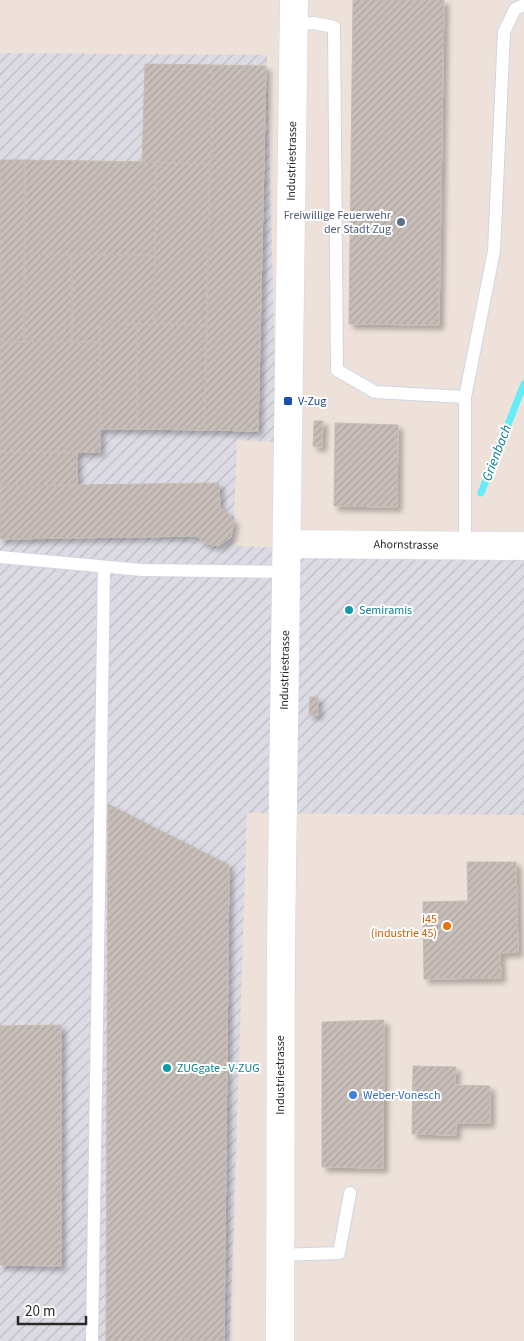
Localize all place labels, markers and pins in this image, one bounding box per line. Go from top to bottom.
place label: Freiwillige Feuerwehr der Stadt Zug [284,207,392,238]
marker: Freiwillige Feuerwehr der Stadt Zug [395,216,407,228]
place label: V-Zug [298,393,326,410]
marker: V-Zug [282,395,294,407]
place label: Semiramis [359,602,412,619]
marker: Semiramis [343,604,355,616]
place label: i45 (industrie 45) [371,911,437,942]
marker: i45 (industrie 45) [441,920,453,932]
place label: ZUGgate - V-ZUG [177,1060,260,1077]
marker: ZUGgate - V-ZUG [161,1062,173,1074]
place label: Weber-Vonesch [363,1087,440,1104]
marker: Weber-Vonesch [347,1089,359,1101]

